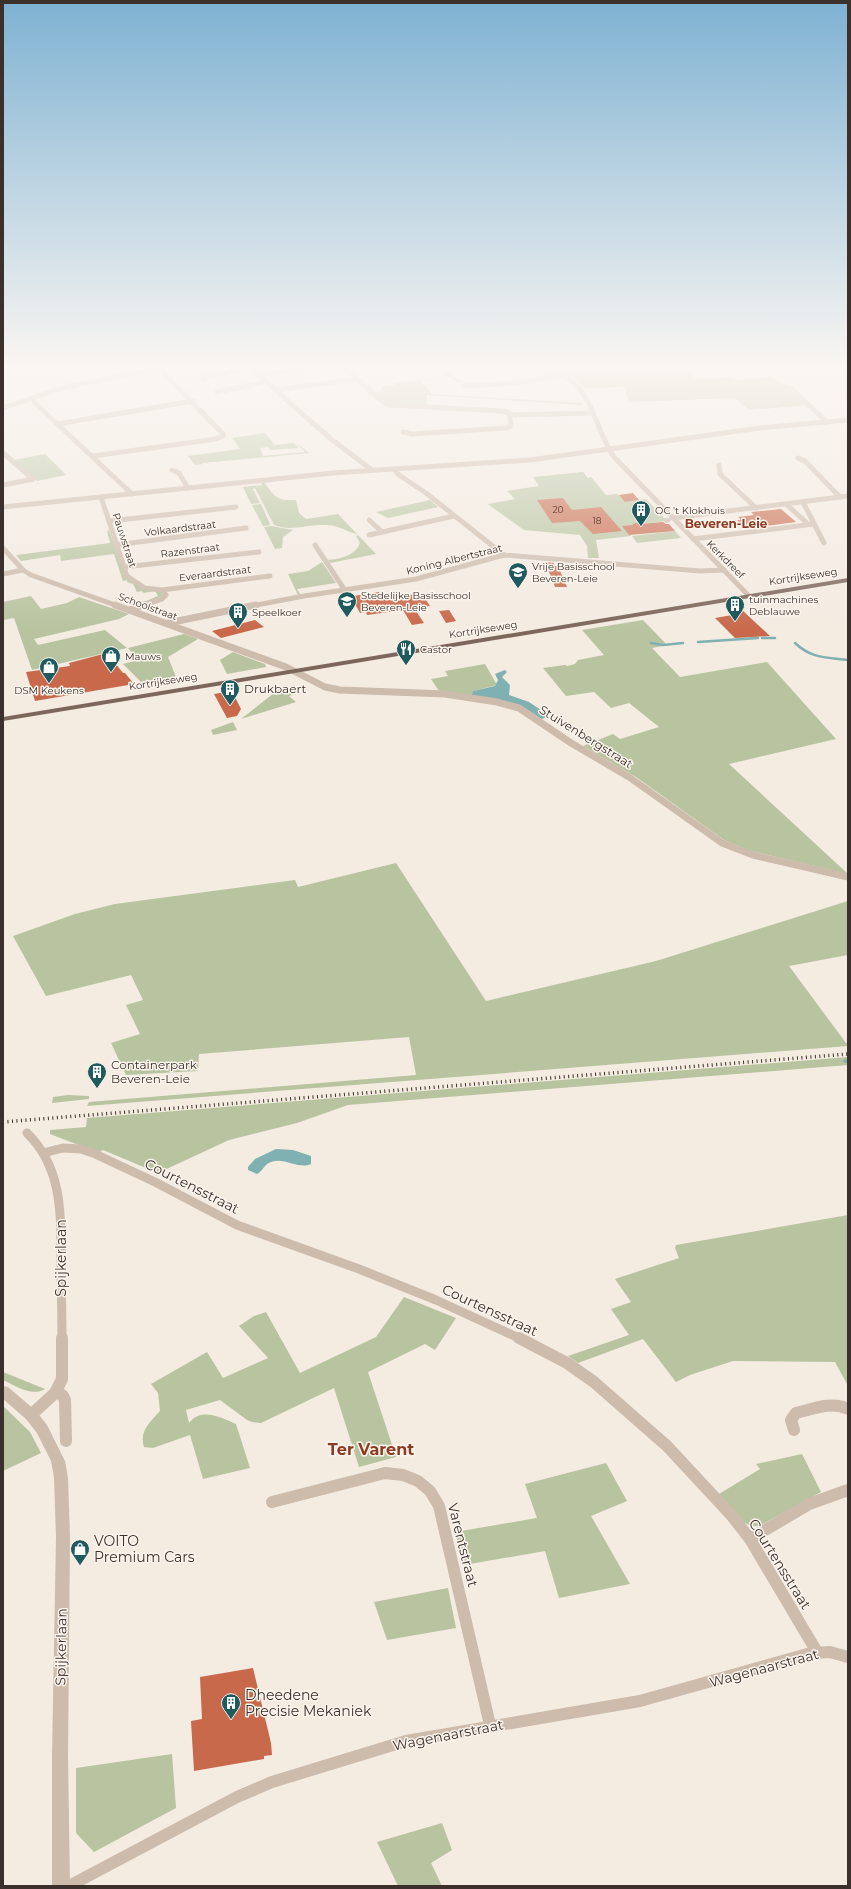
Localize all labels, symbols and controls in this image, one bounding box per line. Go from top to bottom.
building icon: OC 't Klokhuis [630,499,652,527]
house number: 20 [552,504,564,515]
place label: OC 't Klokhuis [655,504,725,517]
street label: Pauwstraat [110,511,139,569]
house number: 18 [593,515,602,526]
district label: Beveren-Leie [685,516,768,531]
street label: Volkaardstraat [143,518,217,539]
street label: Kerkdreef [704,538,748,582]
street label: Razenstraat [160,540,220,561]
street label: Koning Albertstraat [405,541,503,578]
place label: Vrije Basisschool Beveren-Leie [532,560,615,585]
school or university icon: Vrije Basisschool Beveren-Leie [507,561,529,589]
street label: Everaardstraat [178,563,252,584]
street label: Kortrijkseweg [768,565,838,588]
place label: Stedelijke Basisschool Beveren-Leie [361,589,471,614]
street label: Schoolstraat [116,590,179,623]
school or university icon: Stedelijke Basisschool Beveren-Leie [336,590,358,618]
place label: tuinmachines Deblauwe [749,593,819,618]
building icon: tuinmachines Deblauwe [724,594,746,622]
building icon: Speelkoer [227,601,249,629]
place label: Speelkoer [252,606,302,619]
street label: Kortrijkseweg [448,618,518,641]
restaurant icon: Castor [395,638,417,666]
place label: Castor [420,643,452,656]
shop icon: Mauws [100,645,122,673]
place label: Mauws [125,650,161,663]
shop icon: DSM Keukens [38,656,60,684]
street label: Kortrijkseweg [128,670,198,693]
building icon: Drukbaert [219,678,241,706]
place label: Drukbaert [244,681,306,696]
place label: DSM Keukens [14,684,84,697]
street label: Stuivenbergstraat [537,702,636,772]
place label: Containerpark Beveren-Leie [111,1057,198,1086]
building icon: Containerpark Beveren-Leie [86,1061,108,1089]
street label: Courtensstraat [142,1154,242,1218]
street label: Spijkerlaan [52,1219,70,1297]
street label: Courtensstraat [439,1280,541,1340]
district label: Ter Varent [328,1440,414,1459]
street label: Varentstraat [444,1501,482,1589]
street label: Courtensstraat [745,1515,815,1613]
place label: VOITO Premium Cars [94,1532,195,1566]
shop icon: VOITO Premium Cars [69,1538,91,1566]
street label: Spijkerlaan [51,1608,71,1686]
street label: Wagenaarstraat [707,1645,821,1691]
place label: Dheedene Precisie Mekaniek [245,1686,372,1720]
building icon: Dheedene Precisie Mekaniek [220,1692,242,1720]
street label: Wagenaarstraat [391,1715,505,1755]

